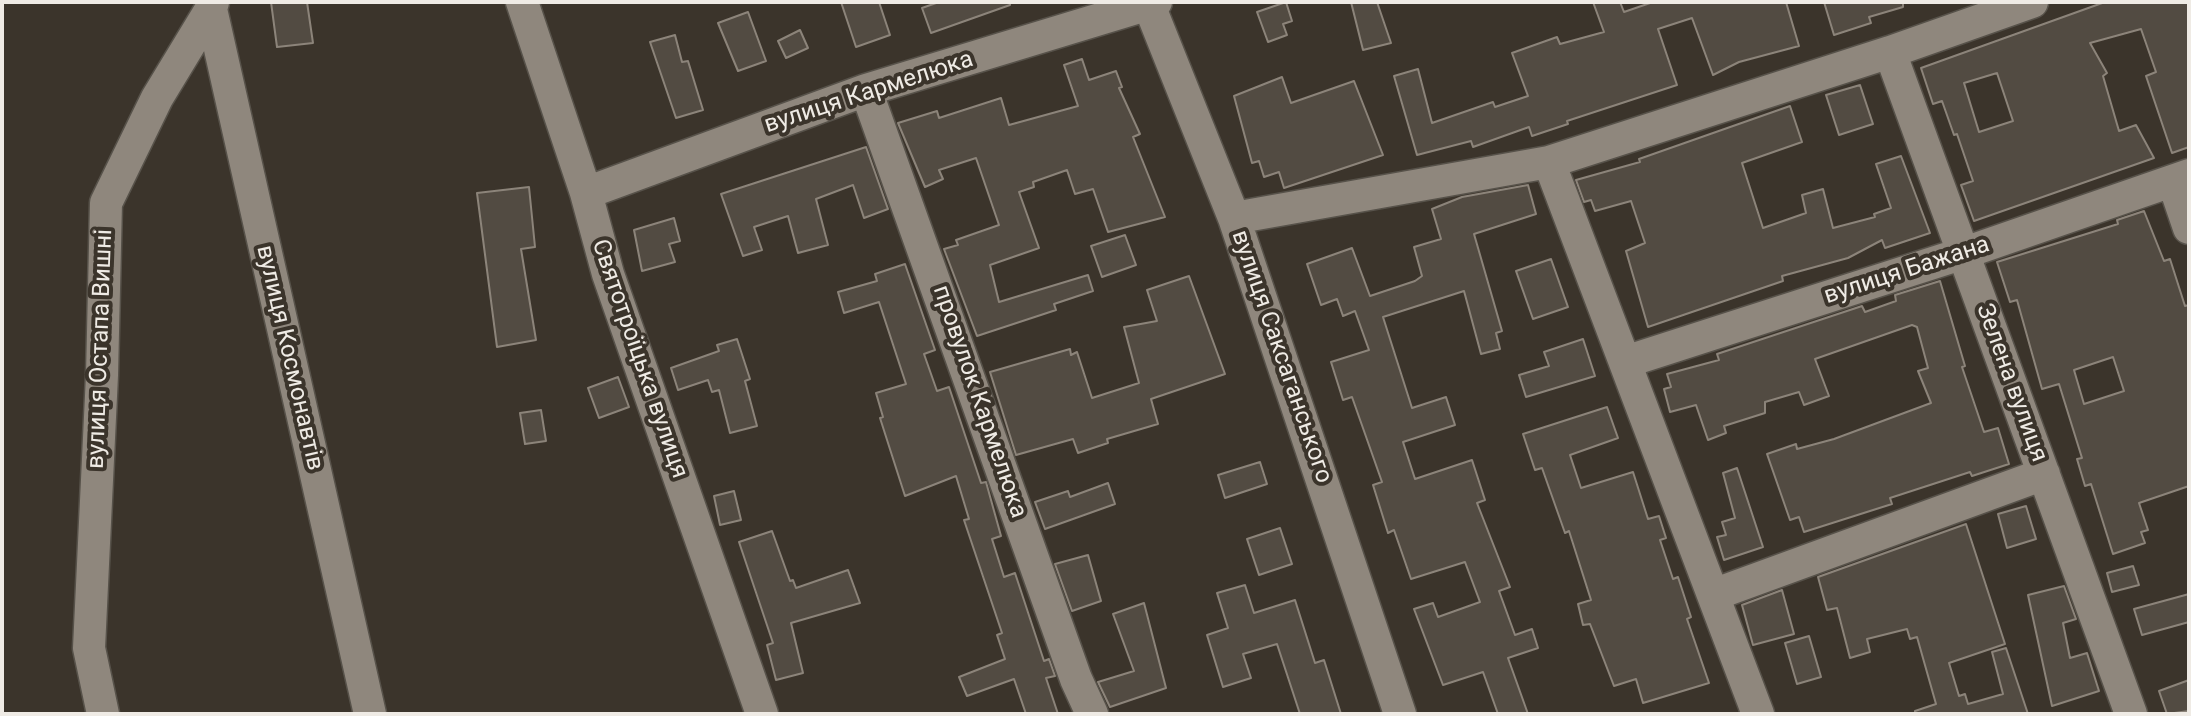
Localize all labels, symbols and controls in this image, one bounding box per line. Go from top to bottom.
street label: вулиця Кармелюка [761,46,977,140]
street label: вулиця Саксаганського [1224,227,1338,487]
street label: вулиця Остапа Вишні [82,229,120,469]
street label: вулиця Бажана [1821,231,1993,311]
street label: Святотроїцька вулиця [585,236,693,482]
street label: вулиця Космонавтів [249,243,329,473]
street label: провулок Кармелюка [926,282,1032,522]
street label: Зелена вулиця [1969,300,2053,466]

